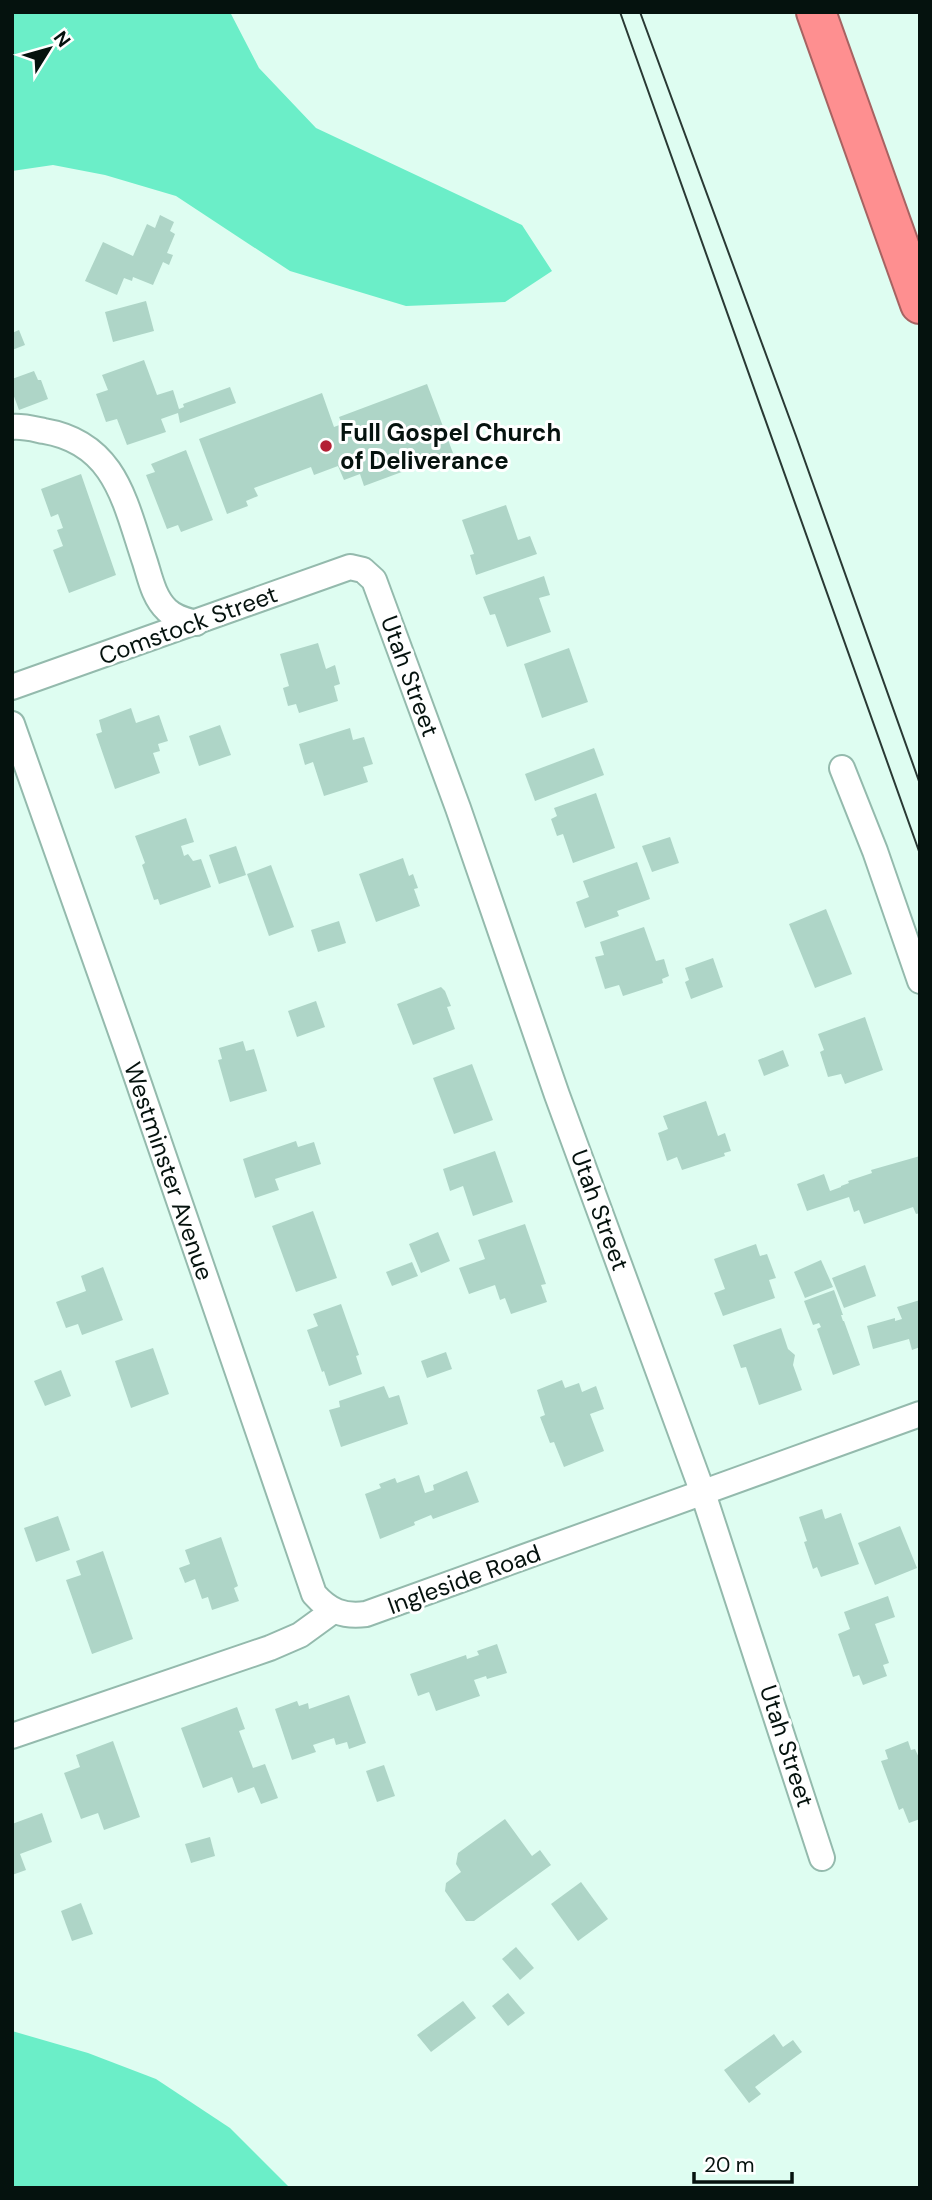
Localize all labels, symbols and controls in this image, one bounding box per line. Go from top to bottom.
north arrow [14,14,84,84]
text: N [48,26,76,52]
place label: Full Gospel Church of Deliverance [340,417,561,476]
marker: Full Gospel Church of Deliverance [318,438,334,454]
street label: Comstock Street [94,578,282,672]
street label: Utah Street [374,611,446,741]
street label: Westminster Avenue [117,1058,221,1284]
street label: Utah Street [564,1145,636,1275]
street label: Ingleside Road [383,1537,545,1621]
street label: Utah Street [753,1681,821,1811]
scale bar [694,2140,792,2184]
text: 20 m [704,2151,755,2179]

